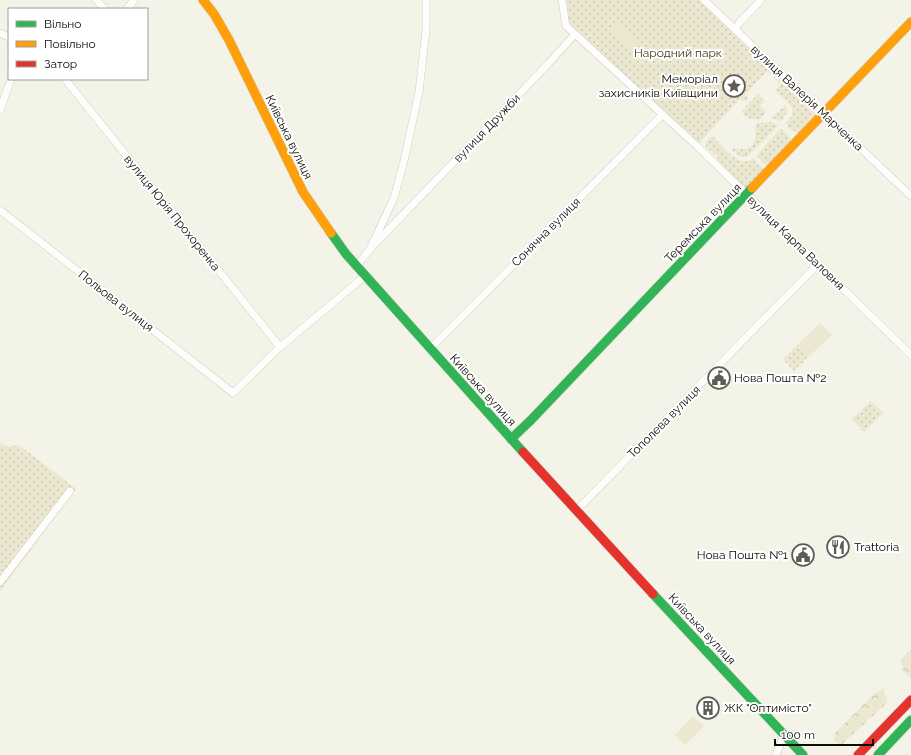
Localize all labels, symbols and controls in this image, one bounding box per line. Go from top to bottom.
legend [8,8,148,80]
text: Вільно [44,17,81,31]
text: Повільно [44,37,96,51]
street label: вулиця Валерія Марченка [748,42,866,154]
park label: Народний парк [634,46,722,60]
text: Затор [44,57,77,71]
place label: Меморіал захисників Київщини [599,72,718,100]
place icon: Меморіал захисників Київщини [721,73,747,99]
street label: вулиця Дружби [451,91,523,165]
street label: Київська вулиця [263,93,315,181]
street label: вулиця Юрія Прохоренка [121,152,223,274]
street label: Теремська вулиця [662,181,744,265]
street label: вулиця Карпа Валовня [745,193,847,293]
street label: Сонячна вулиця [509,195,583,269]
street label: Польова вулиця [76,267,156,335]
street label: Київська вулиця [447,351,519,429]
public building icon: Нова Пошта №2 [706,365,732,391]
place label: Нова Пошта №2 [734,371,826,385]
street label: Тополева вулиця [625,383,703,461]
restaurant icon: Trattoria [825,534,851,560]
place label: Trattoria [854,540,899,554]
public building icon: Нова Пошта №1 [790,542,816,568]
place label: Нова Пошта №1 [697,548,788,562]
street label: Київська вулиця [665,591,739,667]
building icon: ЖК "Оптимісто" [695,695,721,721]
place label: ЖК "Оптимісто" [724,701,812,715]
scale bar [775,721,873,747]
text: 100 m [781,728,815,742]

